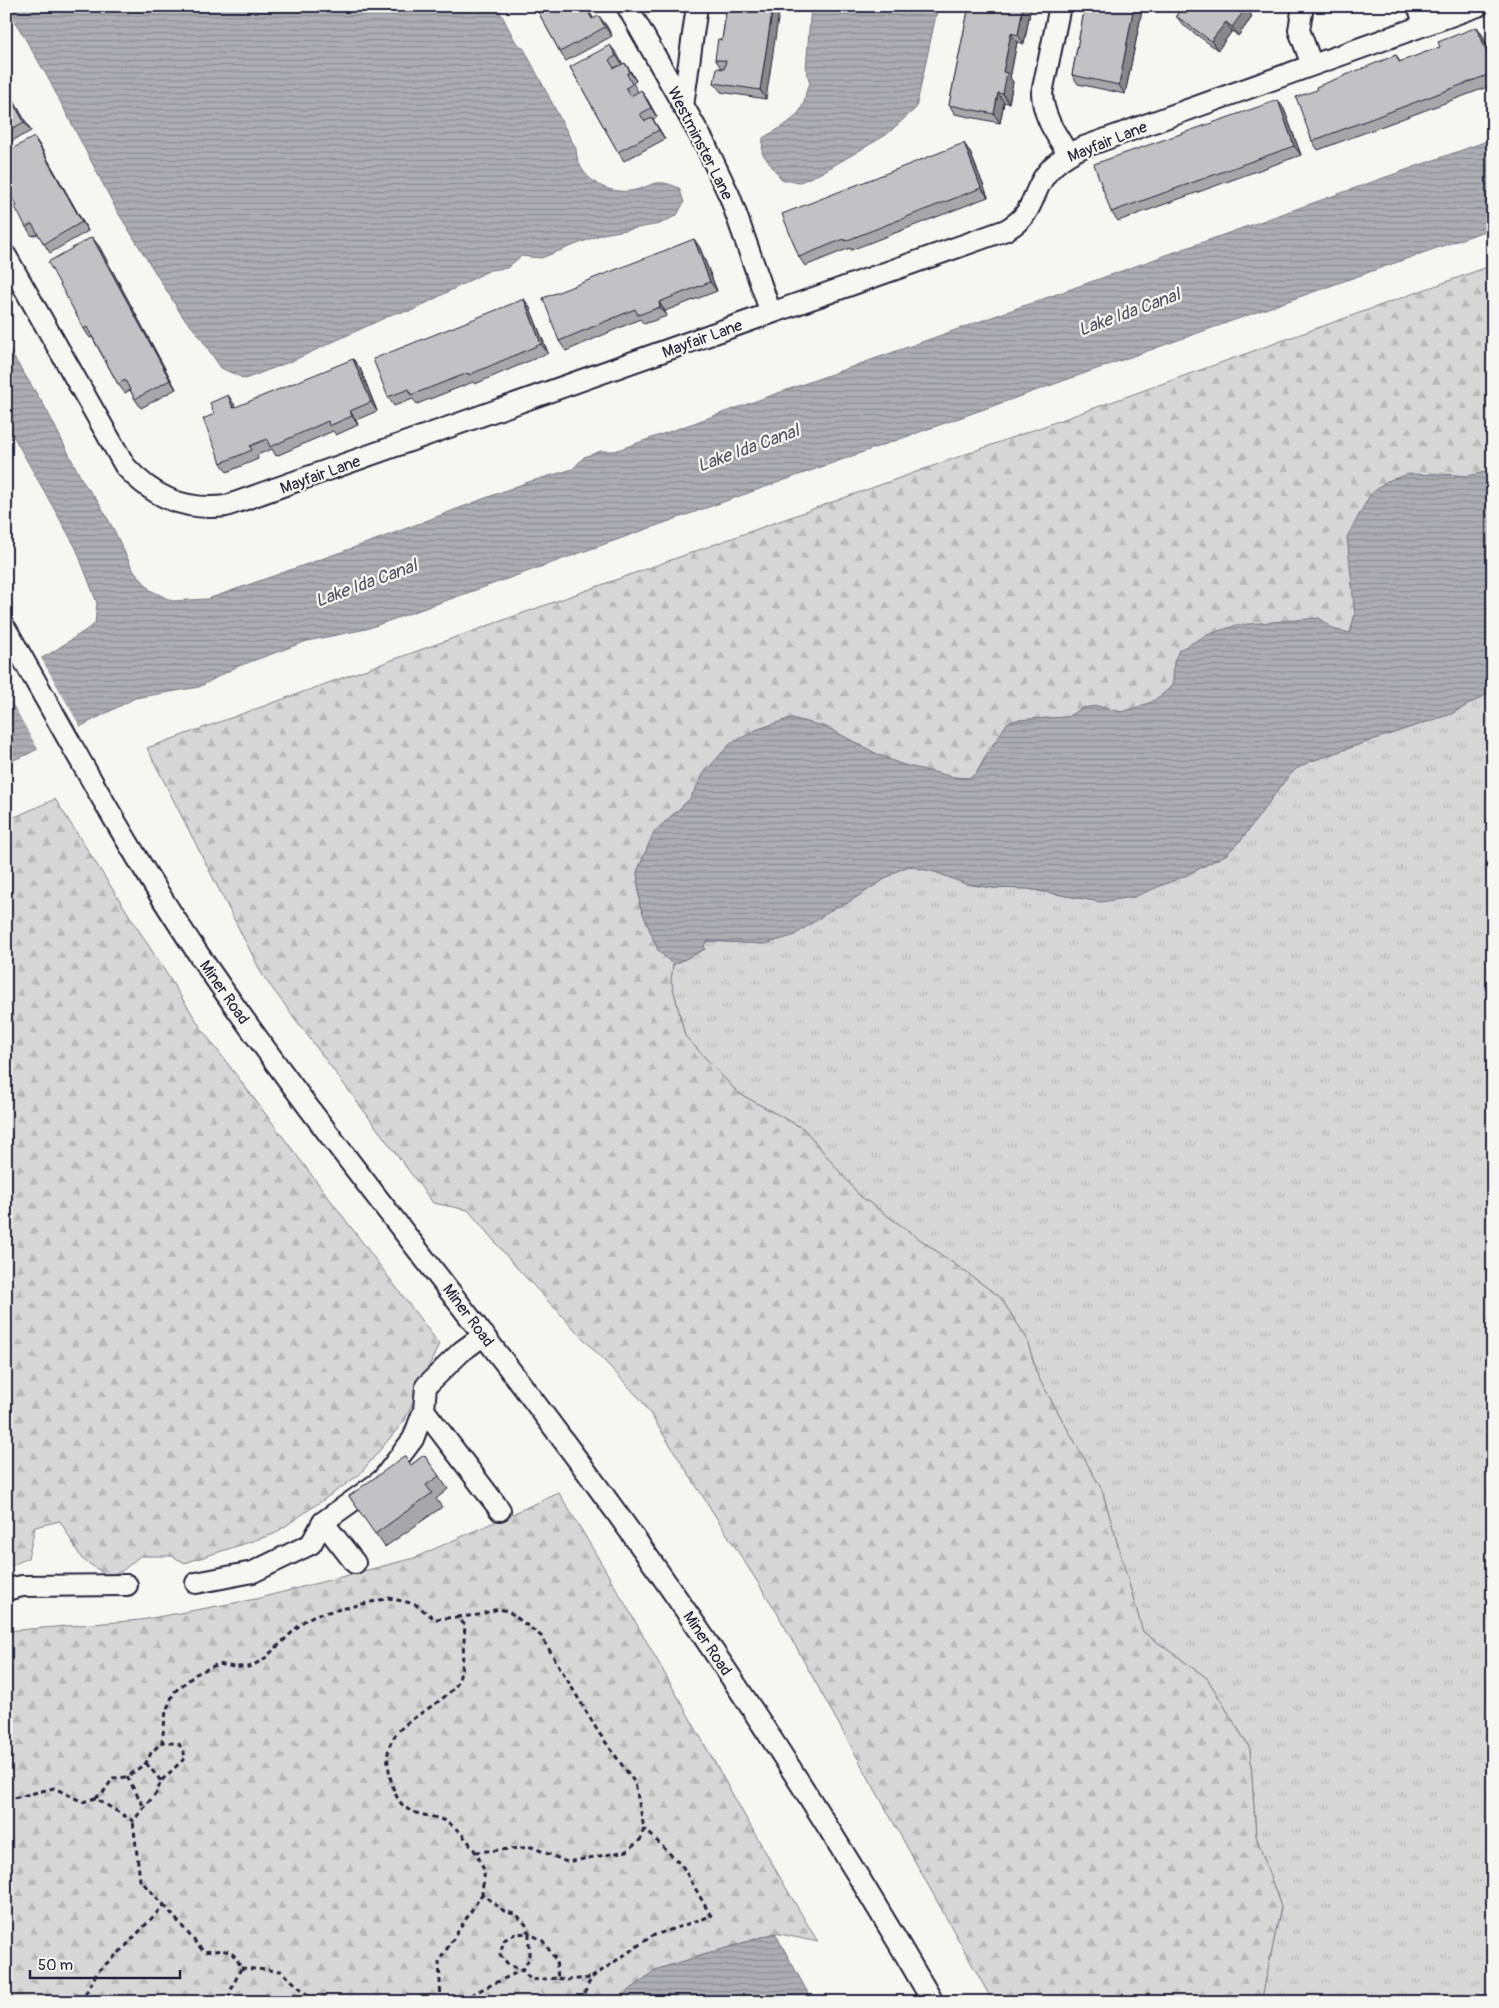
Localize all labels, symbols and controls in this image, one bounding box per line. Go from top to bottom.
street label: Westminster Lane [663,83,737,204]
street label: Mayfair Lane [1065,117,1150,167]
water label: Lake Ida Canal [1075,283,1185,342]
street label: Mayfair Lane [659,315,745,363]
water label: Lake Ida Canal [694,419,804,478]
street label: Mayfair Lane [277,451,363,499]
water label: Lake Ida Canal [312,554,422,613]
street label: Miner Road [195,957,253,1028]
street label: Miner Road [438,1280,498,1351]
street label: Miner Road [678,1608,736,1680]
scale bar [30,1948,180,1980]
text: 50 m [38,1956,73,1975]

